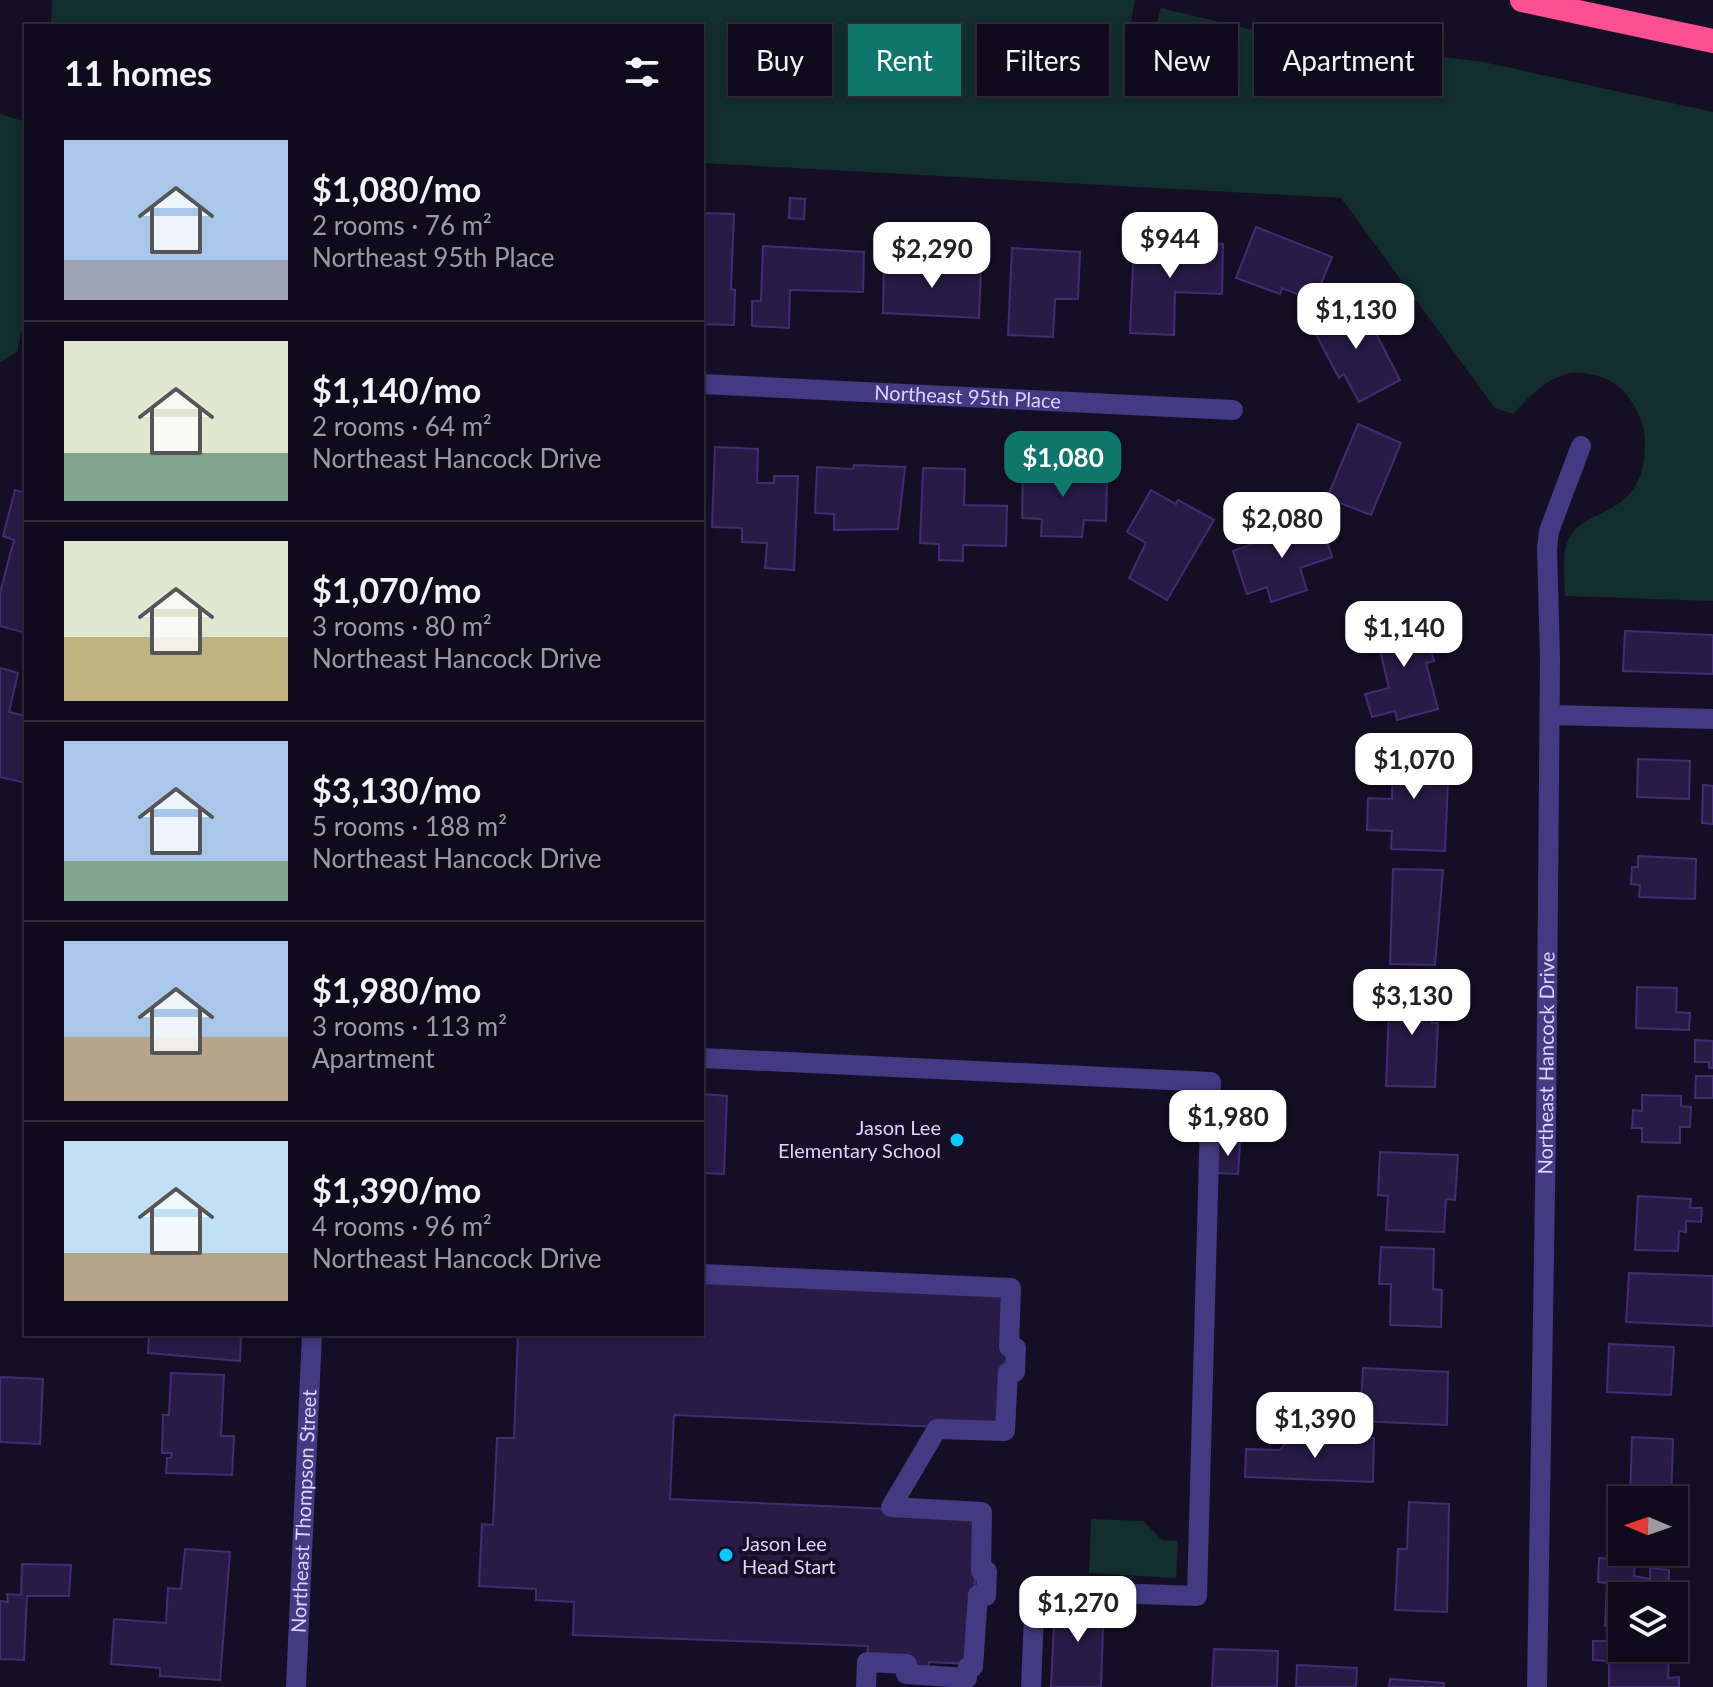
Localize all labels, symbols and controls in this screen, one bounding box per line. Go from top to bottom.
chip: Buy [728,24,832,96]
chip: Rent [848,24,961,96]
chip: Filters [977,24,1109,96]
chip: New [1125,24,1238,96]
chip: Apartment [1254,24,1442,96]
icon: filters [620,50,664,94]
text: 11 homes [64,52,212,93]
text: $1,080/mo [312,168,481,209]
icon: home [128,172,224,268]
text: 2 rooms · 76 m² [312,209,492,241]
pin: $944 [1123,212,1217,280]
pin: $2,290 [867,222,997,290]
text: $944 [1140,222,1200,254]
text: $2,290 [891,232,973,264]
text: Northeast 95th Place [312,241,555,273]
pin: $1,130 [1291,283,1421,351]
text: $1,130 [1315,293,1397,325]
text: $1,140/mo [312,369,481,410]
icon: home [128,373,224,469]
street label: Northeast 95th Place [874,379,1062,413]
text: 2 rooms · 64 m² [312,410,492,442]
pin: $1,080 [998,431,1128,499]
text: $1,080 [1022,441,1104,473]
text: Northeast Hancock Drive [312,442,601,474]
pin: $2,080 [1217,492,1347,560]
text: $2,080 [1241,502,1323,534]
text: $1,070/mo [312,569,481,610]
icon: home [128,573,224,669]
pin: $1,140 [1339,601,1469,669]
text: 3 rooms · 80 m² [312,610,492,642]
text: $1,140 [1363,611,1445,643]
text: Northeast Hancock Drive [312,642,601,674]
pin: $1,070 [1349,733,1479,801]
text: $1,070 [1373,743,1455,775]
text: $3,130/mo [312,769,481,810]
icon: home [128,773,224,869]
text: 5 rooms · 188 m² [312,810,507,842]
text: Northeast Hancock Drive [312,842,601,874]
street label: Northeast Hancock Drive [1532,952,1559,1175]
text: $1,980/mo [312,969,481,1010]
pin: $3,130 [1347,969,1477,1037]
icon: home [128,973,224,1069]
text: $3,130 [1371,979,1453,1011]
text: 3 rooms · 113 m² [312,1010,507,1042]
text: Apartment [312,1042,435,1074]
pin: $1,980 [1163,1090,1293,1158]
text: $1,980 [1187,1100,1269,1132]
place label: Jason Lee Elementary School [778,1115,941,1162]
marker: Jason Lee Elementary School [948,1131,966,1149]
text: $1,390/mo [312,1169,481,1210]
icon: home [128,1173,224,1269]
text: 4 rooms · 96 m² [312,1210,492,1242]
text: Northeast Hancock Drive [312,1242,601,1274]
street label: Northeast Thompson Street [285,1389,320,1633]
pin: $1,390 [1250,1392,1380,1460]
text: $1,390 [1274,1402,1356,1434]
north arrow [1608,1486,1688,1566]
map controls [1608,1486,1688,1662]
place label: Jason Lee Head Start [742,1531,836,1578]
marker: Jason Lee Head Start [717,1546,735,1564]
pin: $1,270 [1013,1576,1143,1644]
button: layers [1608,1582,1688,1662]
text: $1,270 [1037,1586,1119,1618]

